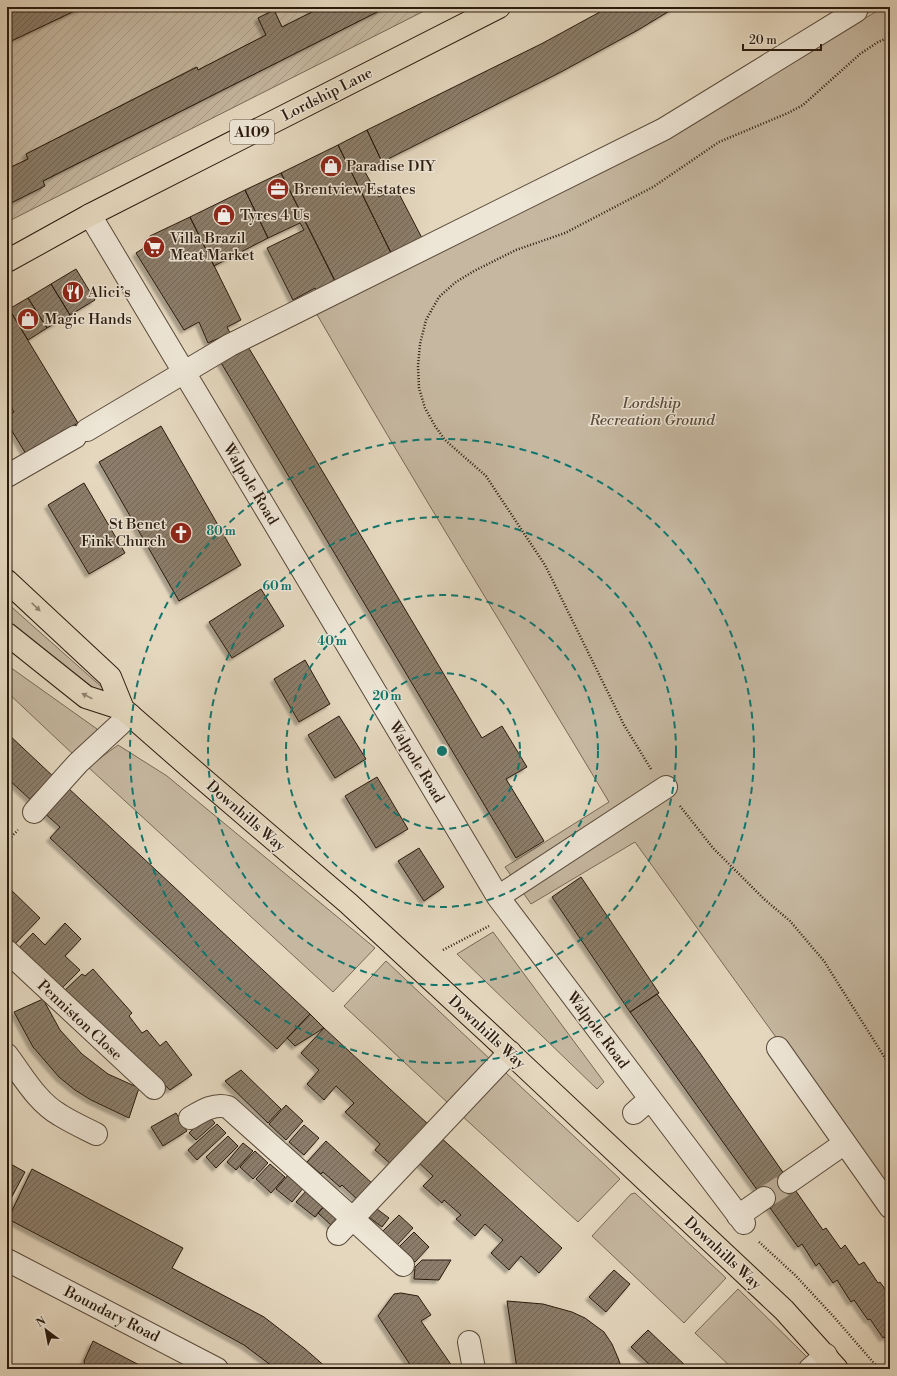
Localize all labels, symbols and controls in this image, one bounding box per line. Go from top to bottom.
scale bar [743,26,821,52]
text: 20 m [749,33,777,48]
street label: Lordship Lane [279,63,376,125]
road number: A109 [230,120,274,144]
shop icon: Paradise DIY [318,153,344,179]
place label: Paradise DIY [346,157,436,176]
office icon: Brentview Estates [265,176,291,202]
place label: Brentview Estates [293,180,416,199]
shop icon: Tyres 4 Us [211,202,237,228]
place label: Tyres 4 Us [240,206,310,225]
place label: Villa Brazil Meat Market [169,229,255,265]
supermarket icon: Villa Brazil Meat Market [141,234,167,260]
restaurant icon: Alici’s [60,279,86,305]
place label: Alici’s [87,283,131,302]
shop icon: Magic Hands [15,306,41,332]
place label: Magic Hands [44,310,132,329]
park label: Lordship Recreation Ground [588,394,715,430]
street label: Walpole Road [218,439,283,529]
place label: St Benet Fink Church [81,515,167,551]
church icon: St Benet Fink Church [168,520,194,546]
text: 80 m [206,524,236,539]
text: 60 m [262,579,292,594]
one-way arrow [30,603,41,612]
text: 40 m [317,634,347,649]
text: 20 m [372,689,402,704]
one-way arrow [81,693,93,699]
street label: Walpole Road [384,717,449,807]
centre of rings [435,744,449,758]
street label: Downhills Way [202,777,290,856]
street label: Penniston Close [33,976,126,1065]
street label: Walpole Road [562,987,633,1073]
street label: Downhills Way [444,992,530,1074]
street label: Downhills Way [680,1213,766,1295]
street label: Boundary Road [60,1282,163,1347]
north arrow [26,1310,66,1350]
text: N [34,1314,49,1331]

